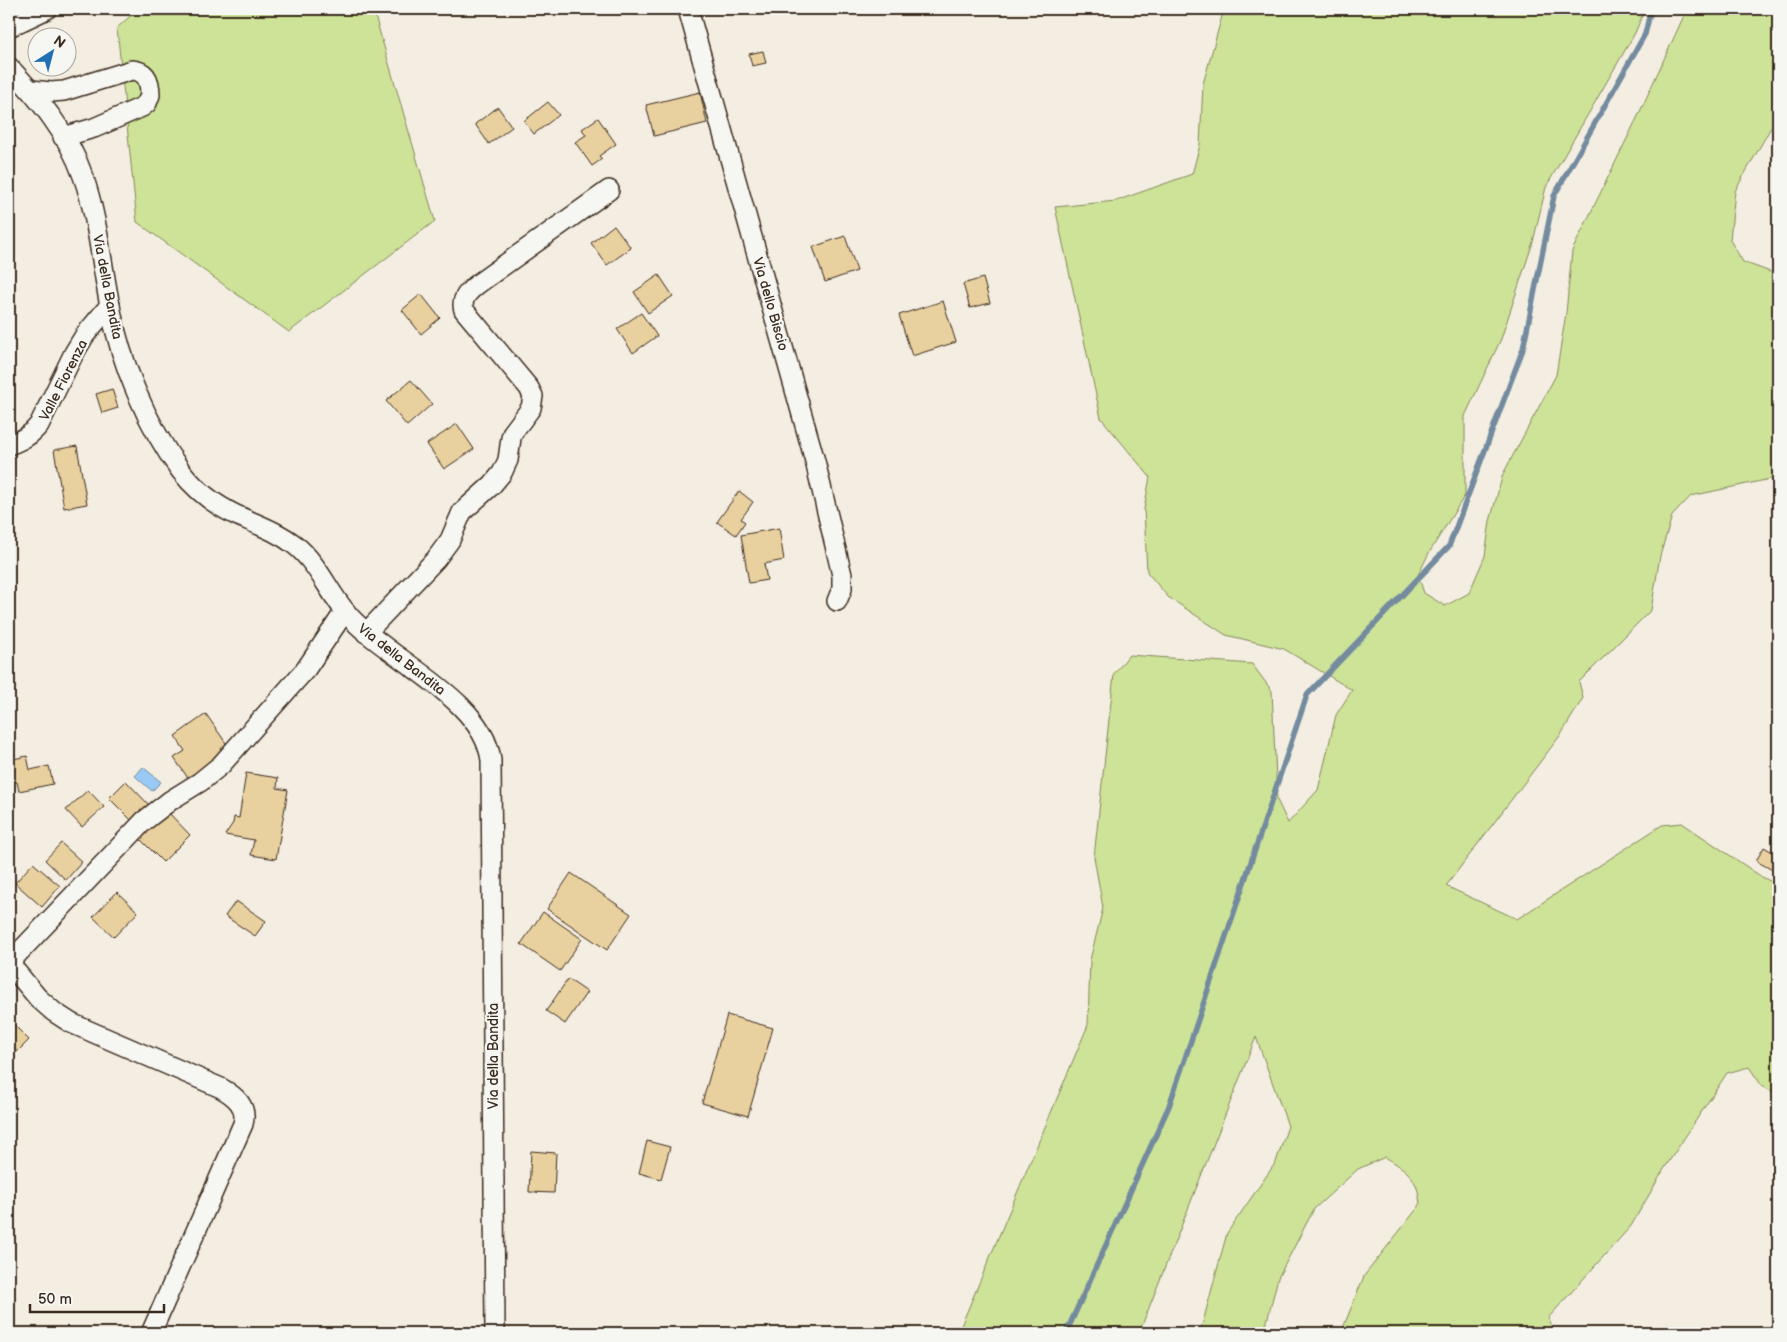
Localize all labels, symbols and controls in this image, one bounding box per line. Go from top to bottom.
north arrow [28,28,78,78]
text: N [50,32,69,52]
street label: Via della Bandita [89,233,126,341]
street label: Via dello Biscio [749,256,792,353]
street label: Valle Fiorenza [36,337,91,424]
street label: Via della Bandita [355,620,449,699]
street label: Via della Bandita [485,1003,502,1109]
scale bar [30,1282,164,1314]
text: 50 m [38,1290,72,1309]

